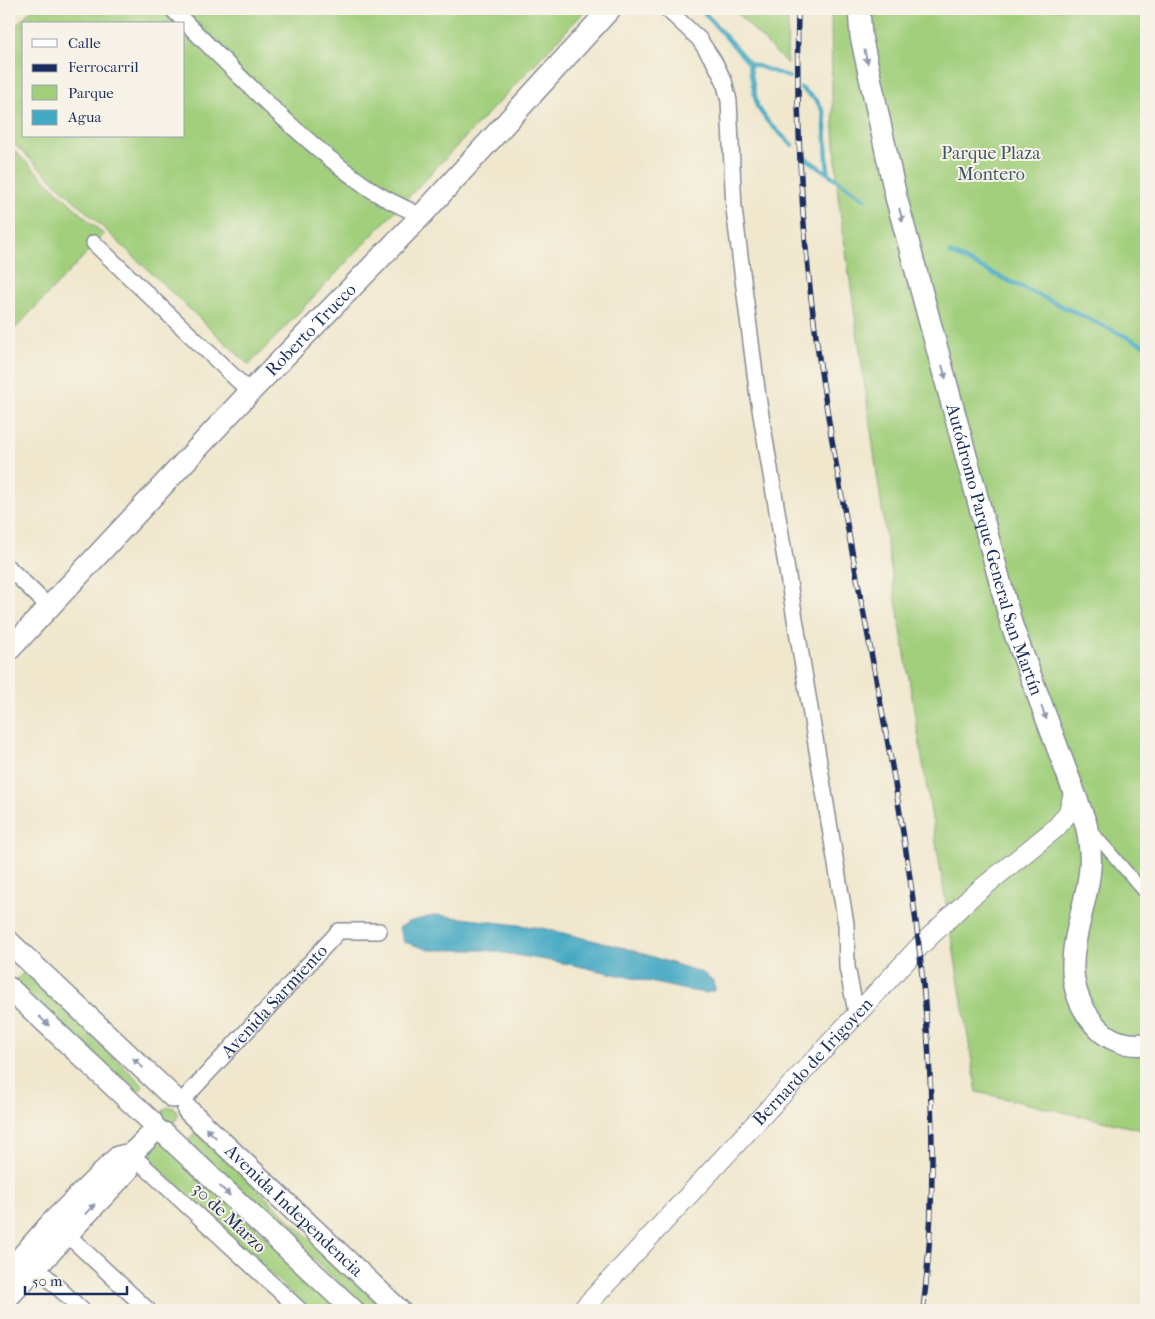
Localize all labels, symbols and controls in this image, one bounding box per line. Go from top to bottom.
legend [22,22,185,138]
text: Calle [68,34,101,52]
one-way arrow [862,49,870,65]
text: Ferrocarril [68,58,139,76]
text: Parque [68,84,114,102]
text: Agua [67,108,102,126]
park label: Parque Plaza Montero [941,143,1041,185]
one-way arrow [898,208,906,223]
street label: Roberto Trucco [261,279,360,380]
one-way arrow [940,365,948,380]
street label: Autódromo Parque General San Martín [942,401,1048,699]
one-way arrow [1040,705,1048,720]
street label: Avenida Sarmiento [216,940,332,1063]
street label: Bernardo de Irigoyen [748,993,877,1130]
one-way arrow [38,1015,50,1027]
one-way arrow [132,1057,144,1069]
one-way arrow [206,1127,218,1139]
street label: Avenida Independencia [220,1139,368,1281]
street label: 30 de Marzo [188,1179,270,1257]
one-way arrow [219,1185,231,1197]
one-way arrow [84,1203,96,1215]
scale bar [25,1264,128,1296]
text: 50 m [32,1272,63,1290]

